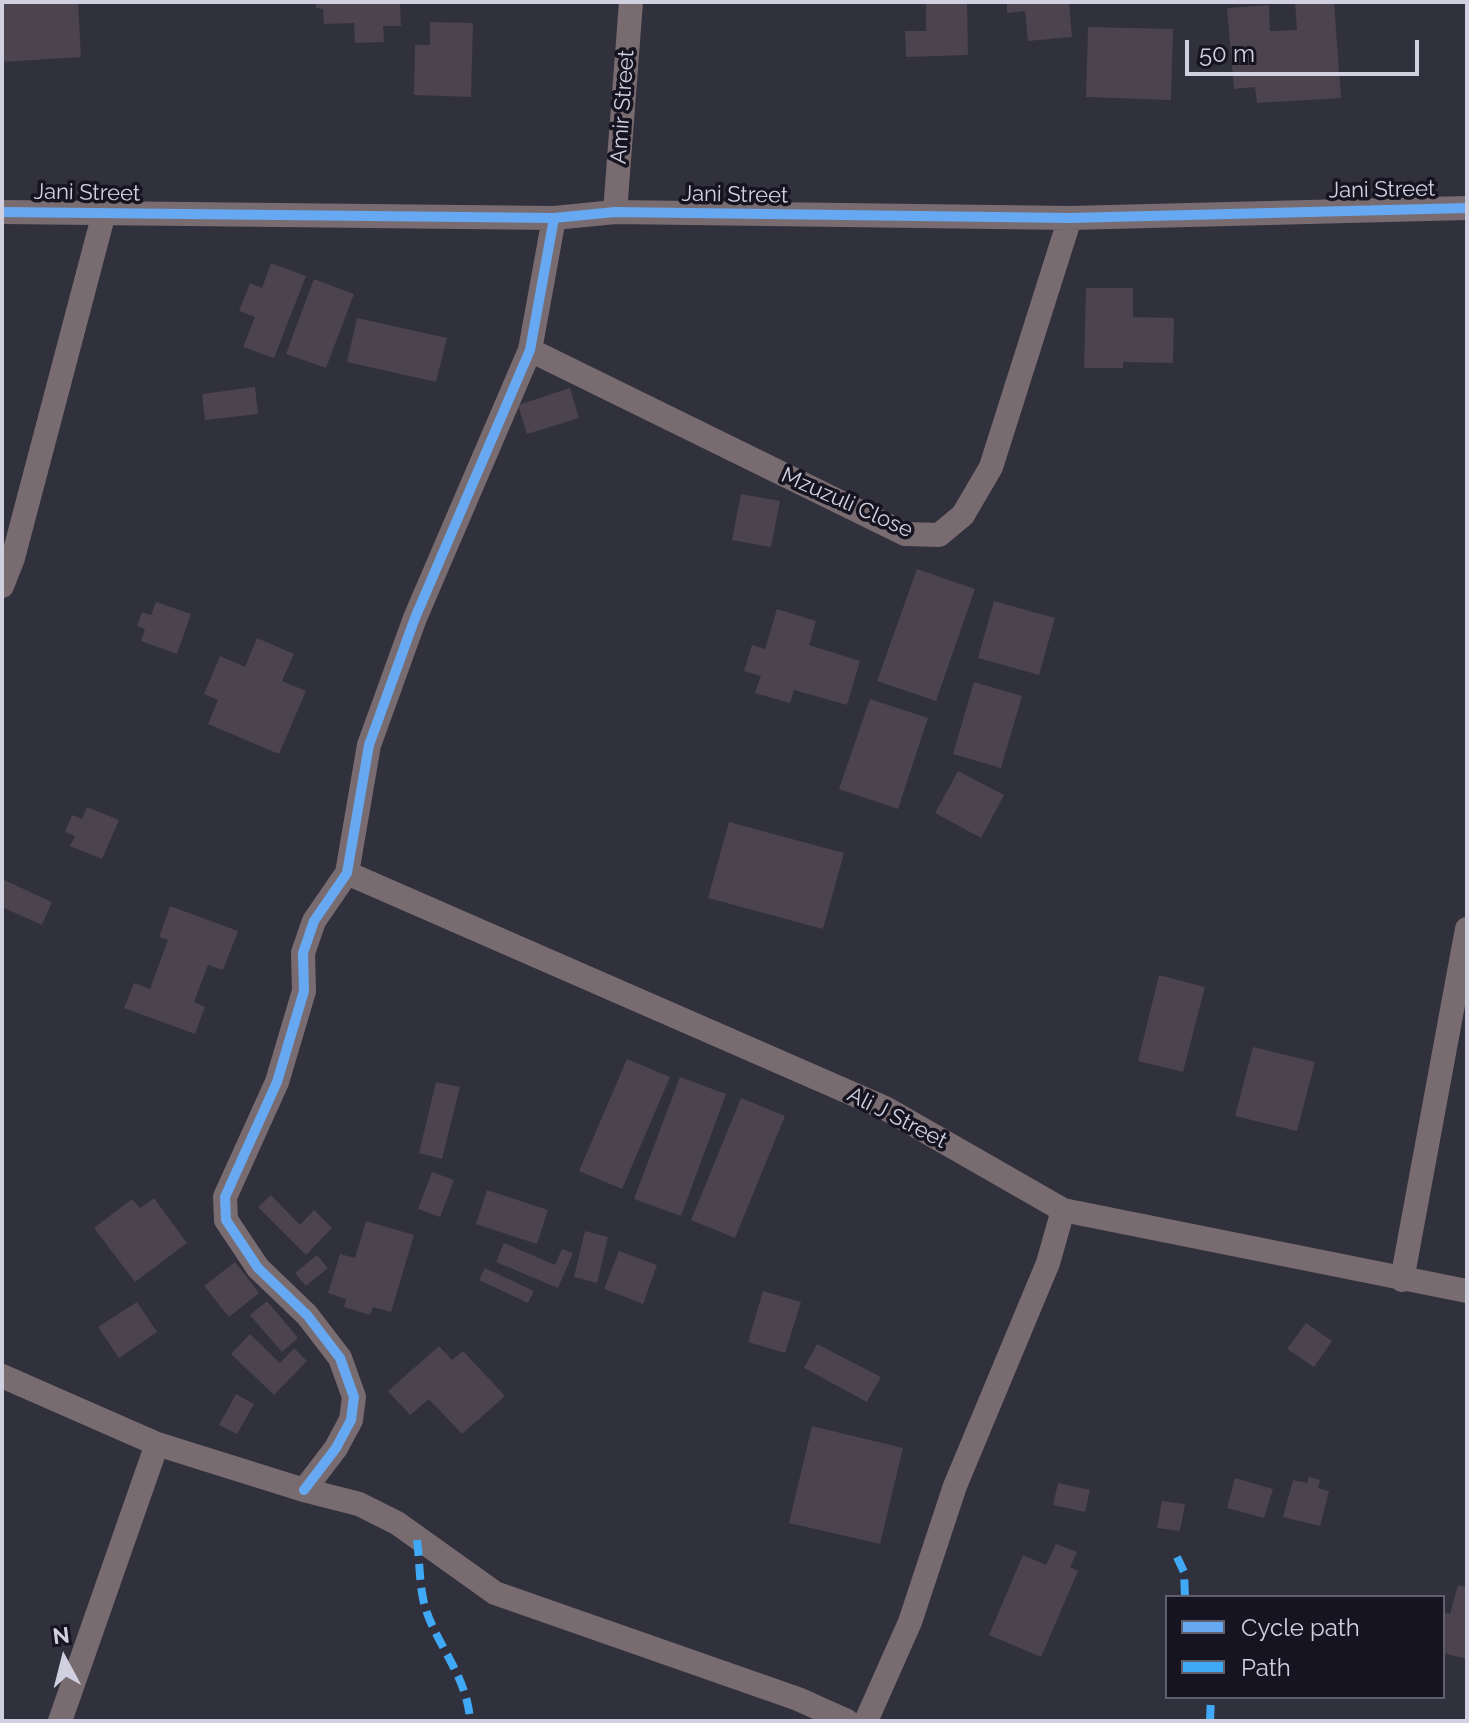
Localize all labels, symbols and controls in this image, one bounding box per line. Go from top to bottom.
scale bar [1189,24,1423,74]
text: 50 m [1199,39,1255,68]
street label: Amir Street [606,49,640,165]
street label: Jani Street [1328,176,1436,204]
street label: Jani Street [33,179,141,207]
street label: Jani Street [681,181,789,209]
street label: Mzuzuli Close [777,462,917,544]
street label: Ali J Street [843,1082,951,1154]
legend [1165,1595,1445,1699]
text: Cycle path [1241,1613,1360,1642]
north arrow [24,1619,104,1699]
text: N [51,1621,71,1649]
text: Path [1241,1653,1291,1682]

